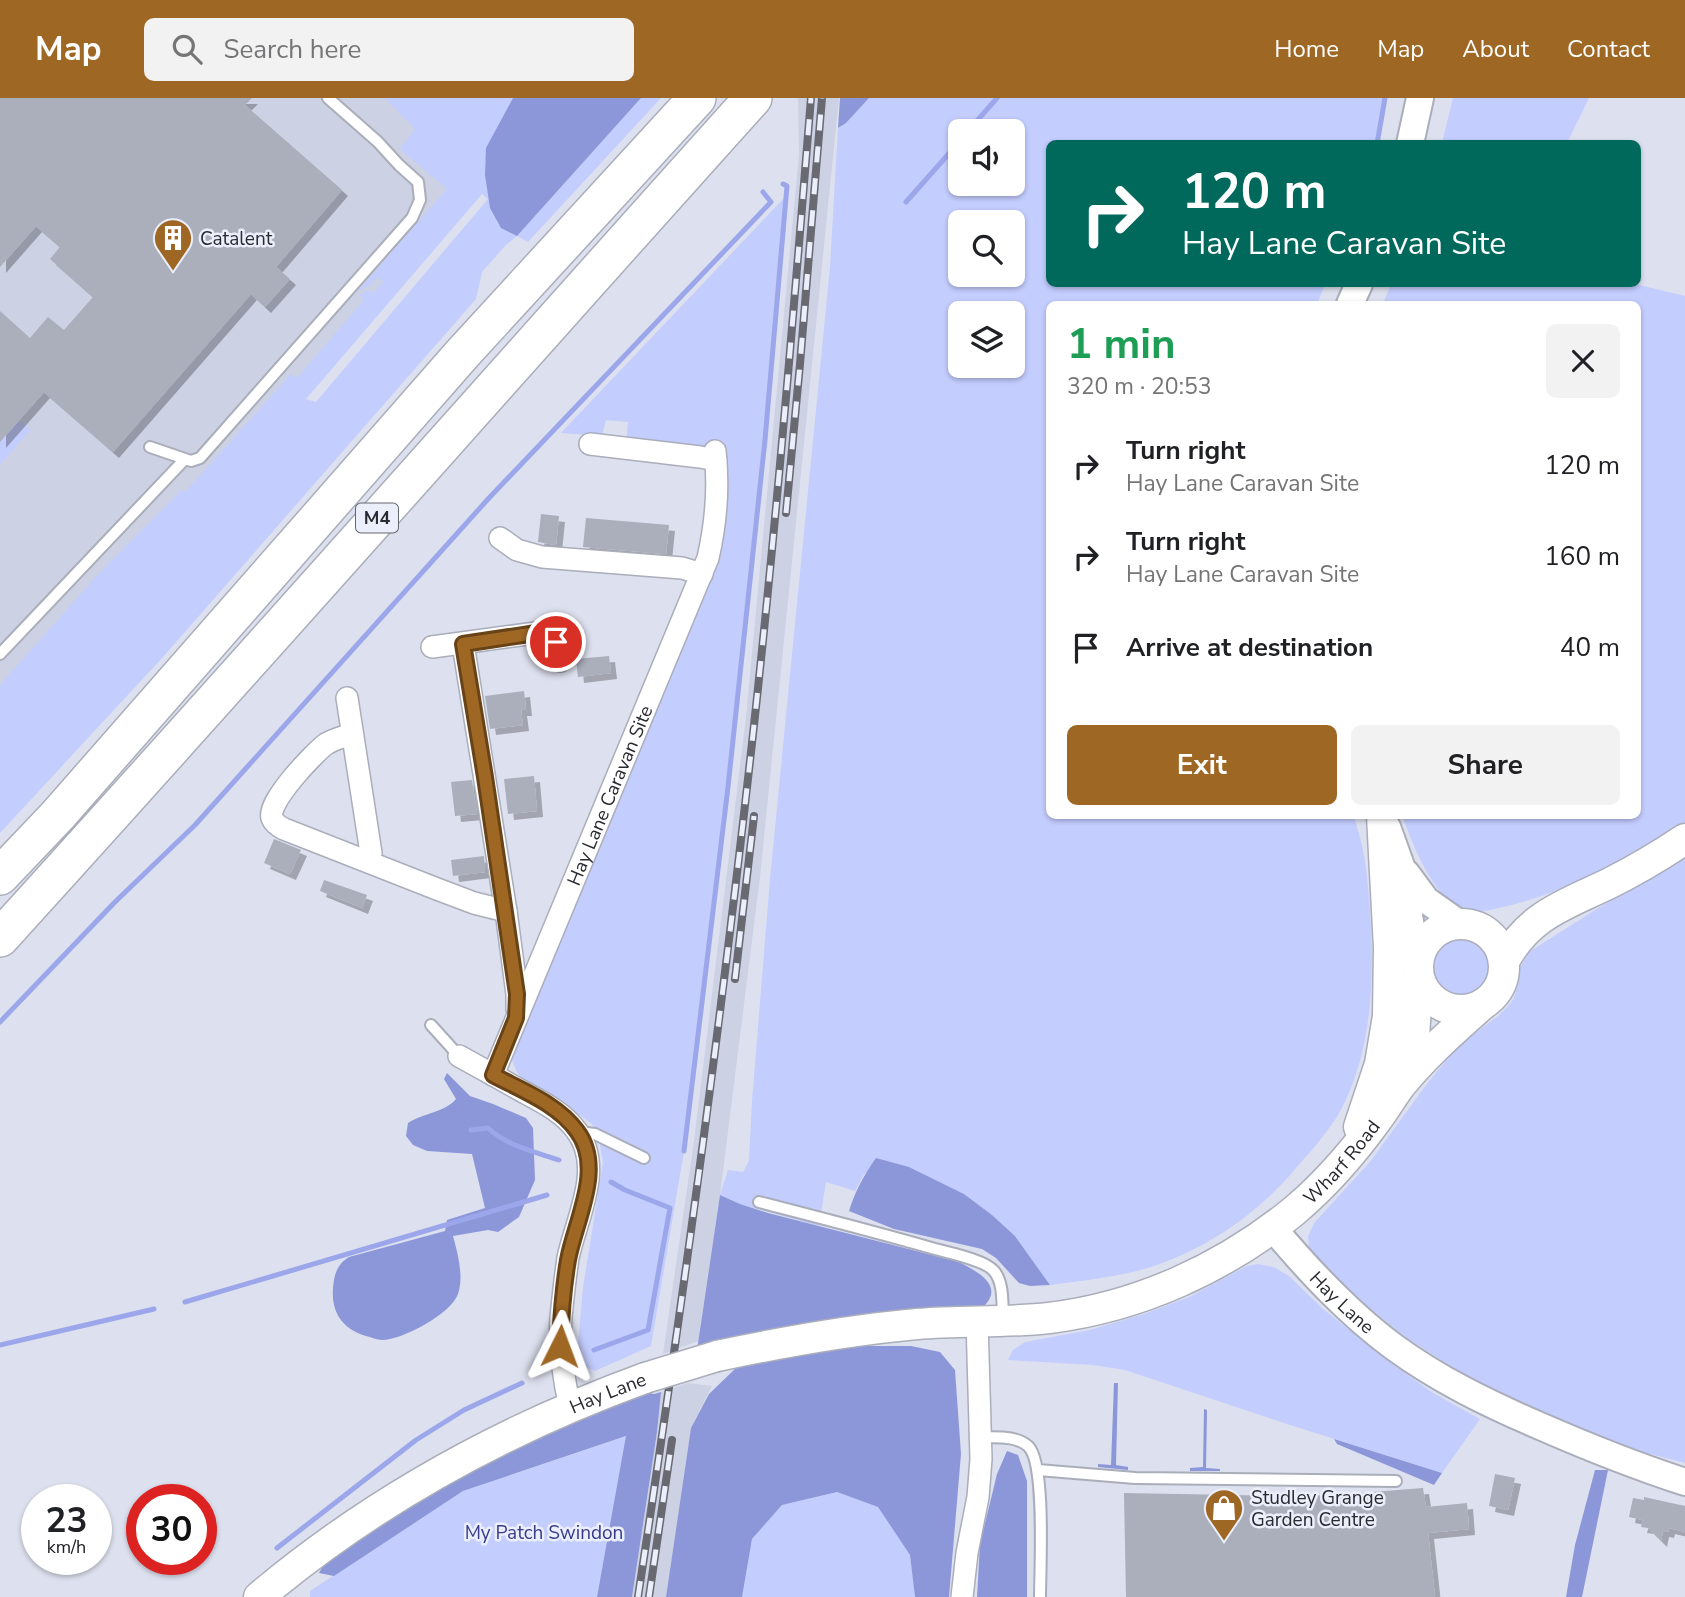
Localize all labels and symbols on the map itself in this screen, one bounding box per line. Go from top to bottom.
building icon: Catalent [152,217,194,272]
place label: Catalent [200,226,273,252]
road number: M4 [356,504,398,532]
pin [526,612,586,672]
street label: Hay Lane Caravan Site [561,702,659,890]
street label: Wharf Road [1298,1115,1386,1211]
street label: Hay Lane [1303,1266,1379,1340]
position arrow [523,1309,597,1383]
street label: Hay Lane [566,1367,650,1420]
speed limit sign: 30 [126,1484,217,1575]
place label: Studley Grange Garden Centre [1251,1485,1384,1533]
shop icon: Studley Grange Garden Centre [1203,1487,1245,1542]
park label: My Patch Swindon [465,1520,623,1546]

